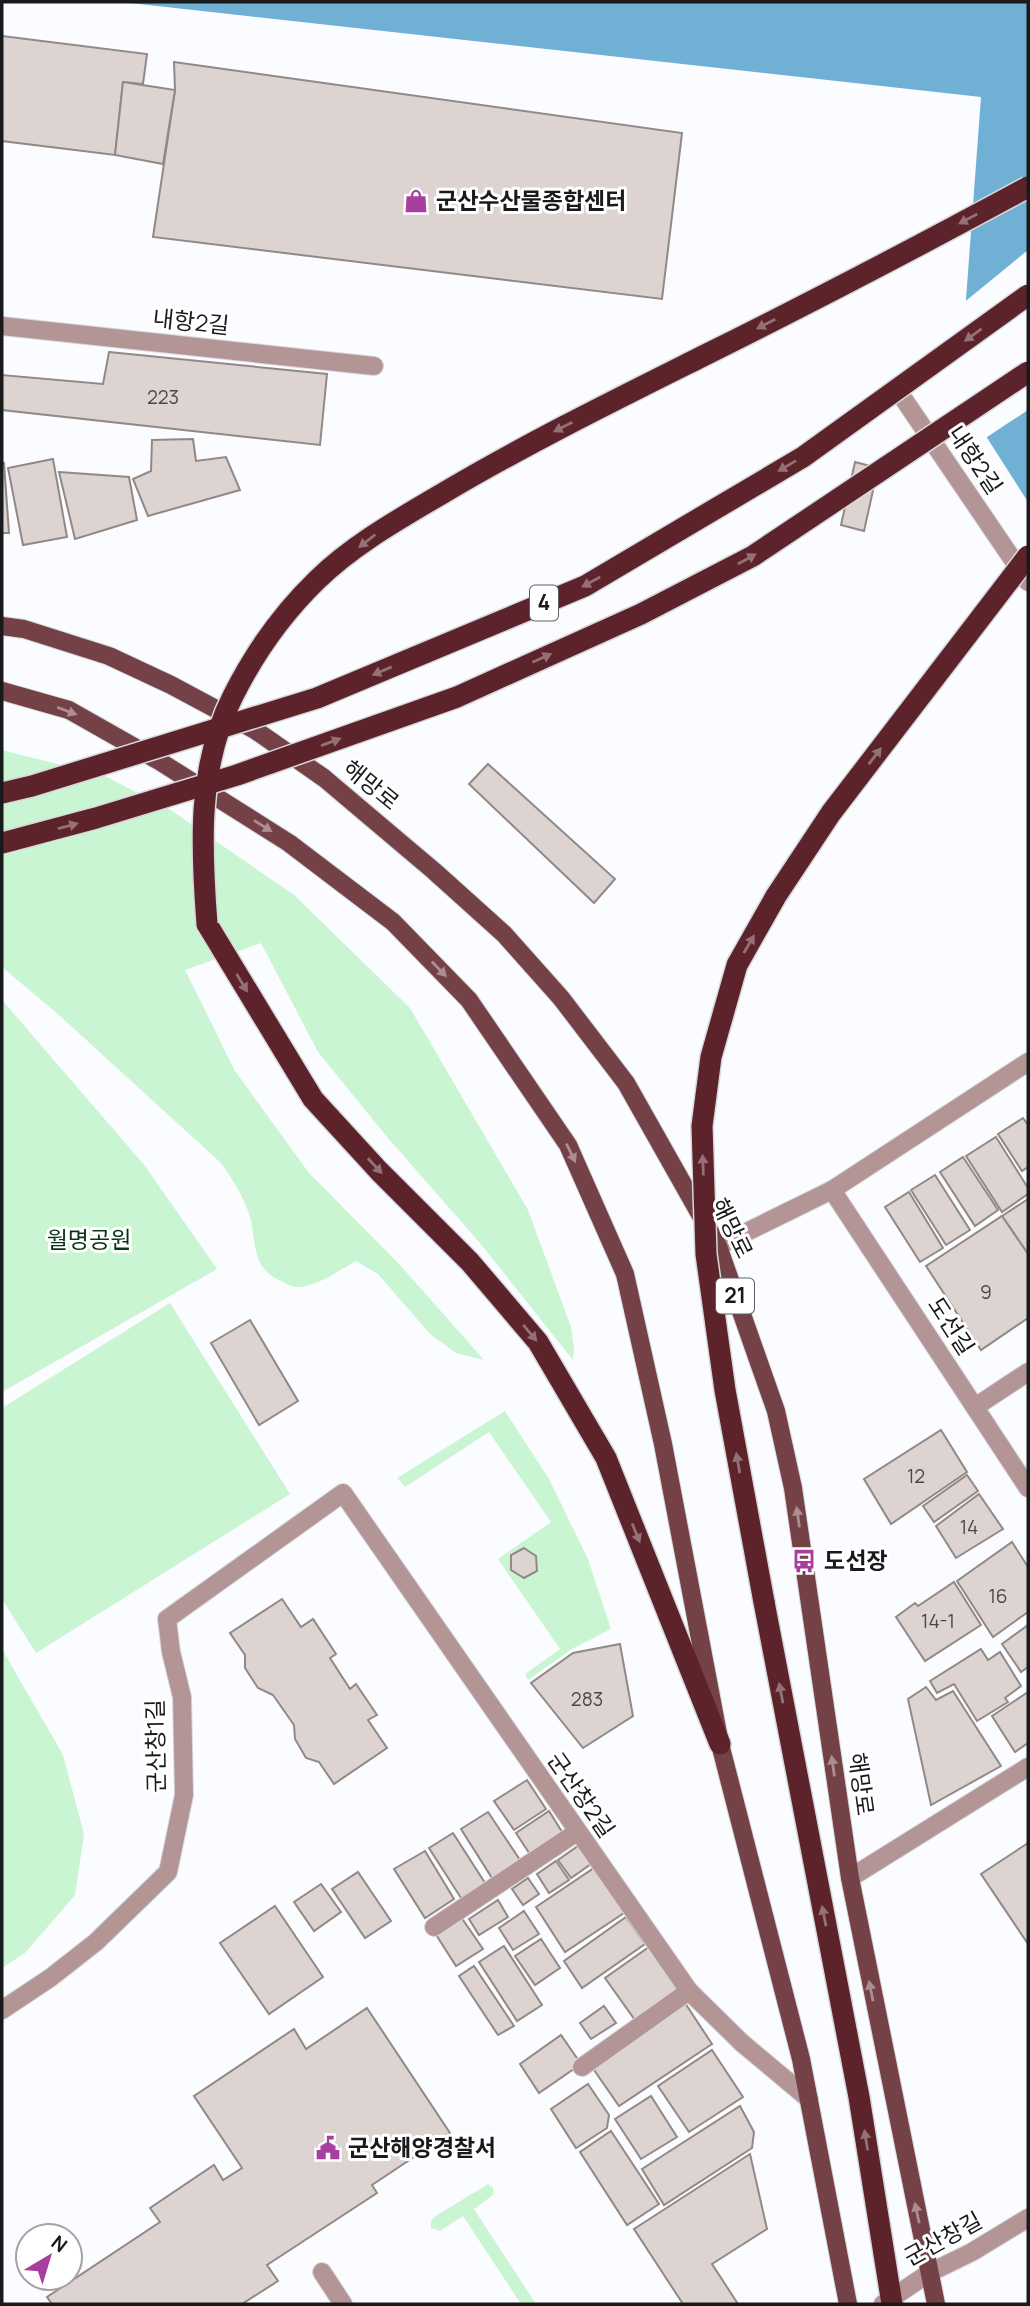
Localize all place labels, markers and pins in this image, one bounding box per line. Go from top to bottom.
place label: 군산수산물종합센터 [436,184,626,216]
shop icon: 군산수산물종합센터 [402,187,430,215]
place label: 도선장 [824,1544,887,1576]
bus stop icon: 도선장 [790,1547,818,1575]
place label: 군산해양경찰서 [348,2131,496,2163]
public building icon: 군산해양경찰서 [314,2134,342,2162]

